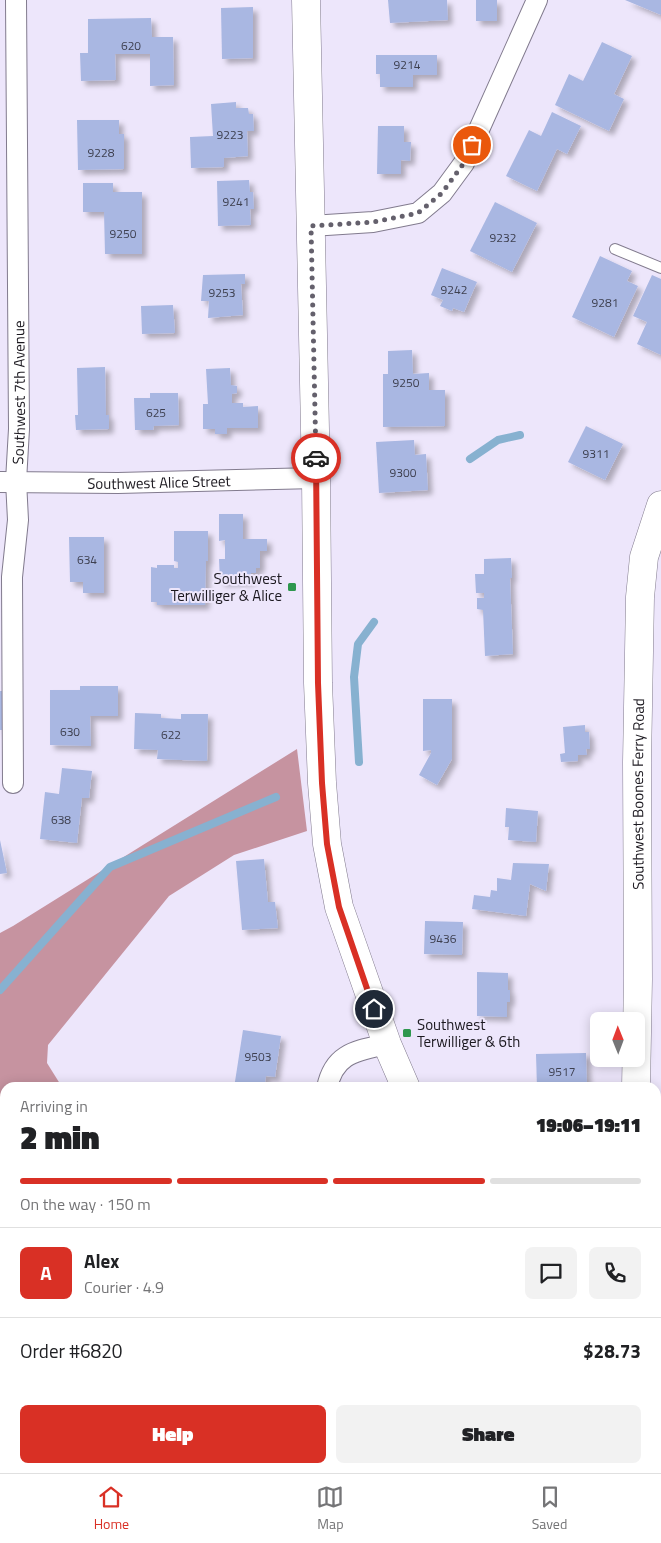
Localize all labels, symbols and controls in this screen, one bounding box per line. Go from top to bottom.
house number: 620 [121,36,141,55]
house number: 9214 [394,55,421,74]
pin [451,124,493,166]
house number: 9223 [217,125,243,144]
icon: bag [458,131,486,159]
house number: 9228 [88,143,115,162]
house number: 9241 [223,192,249,211]
house number: 9250 [110,224,137,243]
house number: 9232 [490,228,516,247]
house number: 9242 [441,280,467,299]
house number: 9253 [209,283,235,302]
house number: 9281 [592,293,618,312]
street label: Southwest 7th Avenue [5,320,31,465]
house number: 9250 [393,373,420,392]
house number: 625 [146,403,166,422]
courier [291,433,341,483]
icon: car [302,444,330,472]
house number: 9311 [583,444,609,463]
house number: 9300 [390,463,417,482]
street label: Southwest Alice Street [87,469,232,495]
house number: 634 [77,550,97,569]
place label: Southwest Terwilliger & Alice [171,567,283,607]
marker: Southwest Terwilliger & Alice [286,581,298,593]
street label: Southwest Boones Ferry Road [625,698,650,890]
house number: 630 [60,722,80,741]
house number: 622 [161,725,181,744]
house number: 638 [51,810,71,829]
house number: 9436 [430,929,457,948]
pin [353,988,395,1030]
icon: home [360,995,388,1023]
north arrow [590,1012,645,1068]
map controls [590,1012,645,1067]
place label: Southwest Terwilliger & 6th [417,1013,520,1053]
marker: Southwest Terwilliger & 6th [401,1027,413,1039]
house number: 9503 [245,1047,271,1066]
house number: 9517 [549,1062,575,1081]
text: Arriving in [20,1094,88,1118]
text: 19:06–19:11 [536,1110,641,1139]
text: 2 min [20,1113,100,1161]
text: On the way · 150 m [20,1192,151,1216]
text: Alex [84,1246,119,1275]
button: chat [525,1247,577,1299]
button: phone [589,1247,641,1299]
text: A [40,1258,52,1287]
text: Courier · 4.9 [84,1275,164,1299]
text: Order #6820 [20,1336,122,1365]
text: $28.73 [583,1336,641,1365]
button: Help [20,1405,326,1463]
button: Share [336,1405,641,1463]
tab: Home [94,1483,129,1534]
tab: Map [316,1483,344,1534]
tab: Saved [532,1483,567,1534]

